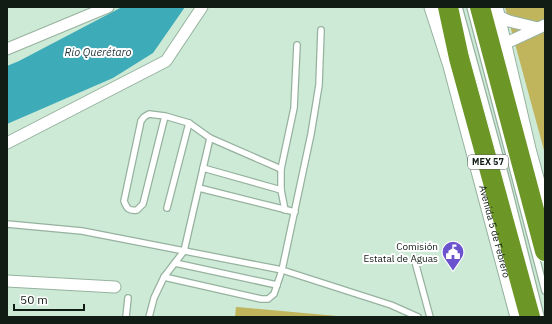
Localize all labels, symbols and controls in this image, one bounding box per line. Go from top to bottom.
water label: Rio Querétaro [64,45,132,59]
road number: MEX 57 [468,155,508,169]
street label: Avenida 5 de Febrero [476,184,513,279]
public building icon: Comisión Estatal de Aguas [440,239,466,272]
place label: Comisión Estatal de Aguas [363,240,438,265]
scale bar [14,286,84,312]
text: 50 m [20,292,48,307]

